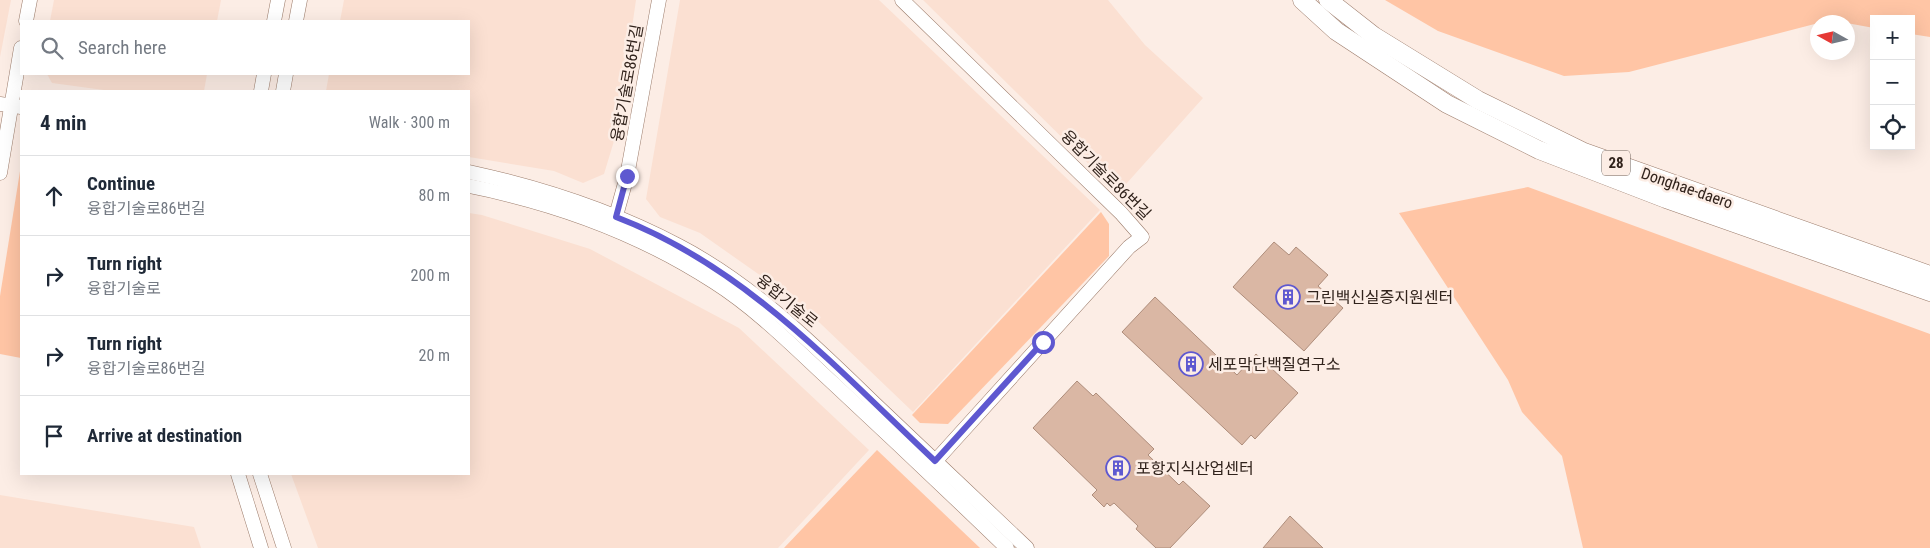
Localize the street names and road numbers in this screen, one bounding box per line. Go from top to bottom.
street label: 융합기술로86번길 [607,23,647,143]
street label: 융합기술로86번길 [1057,126,1155,224]
road number: 28 [1602,150,1630,176]
street label: Donghae-daero [1639,163,1735,213]
street label: 융합기술로 [752,270,822,332]

